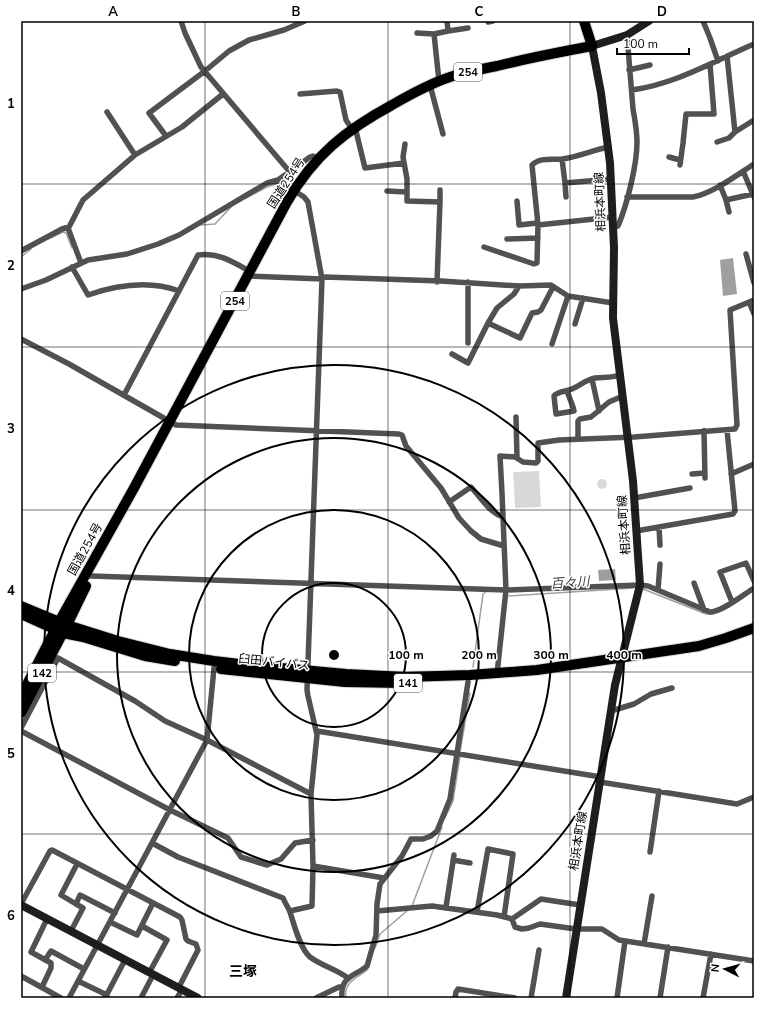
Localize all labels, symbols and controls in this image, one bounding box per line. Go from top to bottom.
text: A [108,3,118,21]
text: B [292,3,301,21]
text: C [475,3,484,21]
text: D [657,3,667,21]
scale bar [617,30,689,56]
text: 100 m [623,36,658,52]
road number: 254 [454,63,482,81]
text: 1 [7,95,15,113]
street label: 国道254号 [264,154,308,212]
street label: 相浜本町線 [591,172,609,232]
text: 2 [7,257,15,275]
road number: 254 [221,292,249,310]
text: 3 [7,420,15,438]
street label: 相浜本町線 [614,495,634,555]
street label: 国道254号 [64,520,106,578]
water label: 百々川 [550,573,592,593]
text: 4 [7,582,15,600]
text: 100 m [388,647,424,663]
text: 200 m [461,647,497,663]
text: 300 m [533,647,569,663]
text: 400 m [606,647,642,663]
centre of rings [327,648,341,662]
street label: 臼田バイパス [237,650,311,674]
road number: 142 [28,664,56,682]
road number: 141 [394,674,422,692]
text: 5 [7,745,15,763]
street label: 相浜本町線 [565,810,591,872]
text: 6 [7,907,15,925]
north arrow [705,949,745,989]
district label: 三塚 [229,962,257,981]
text: N [708,963,723,973]

